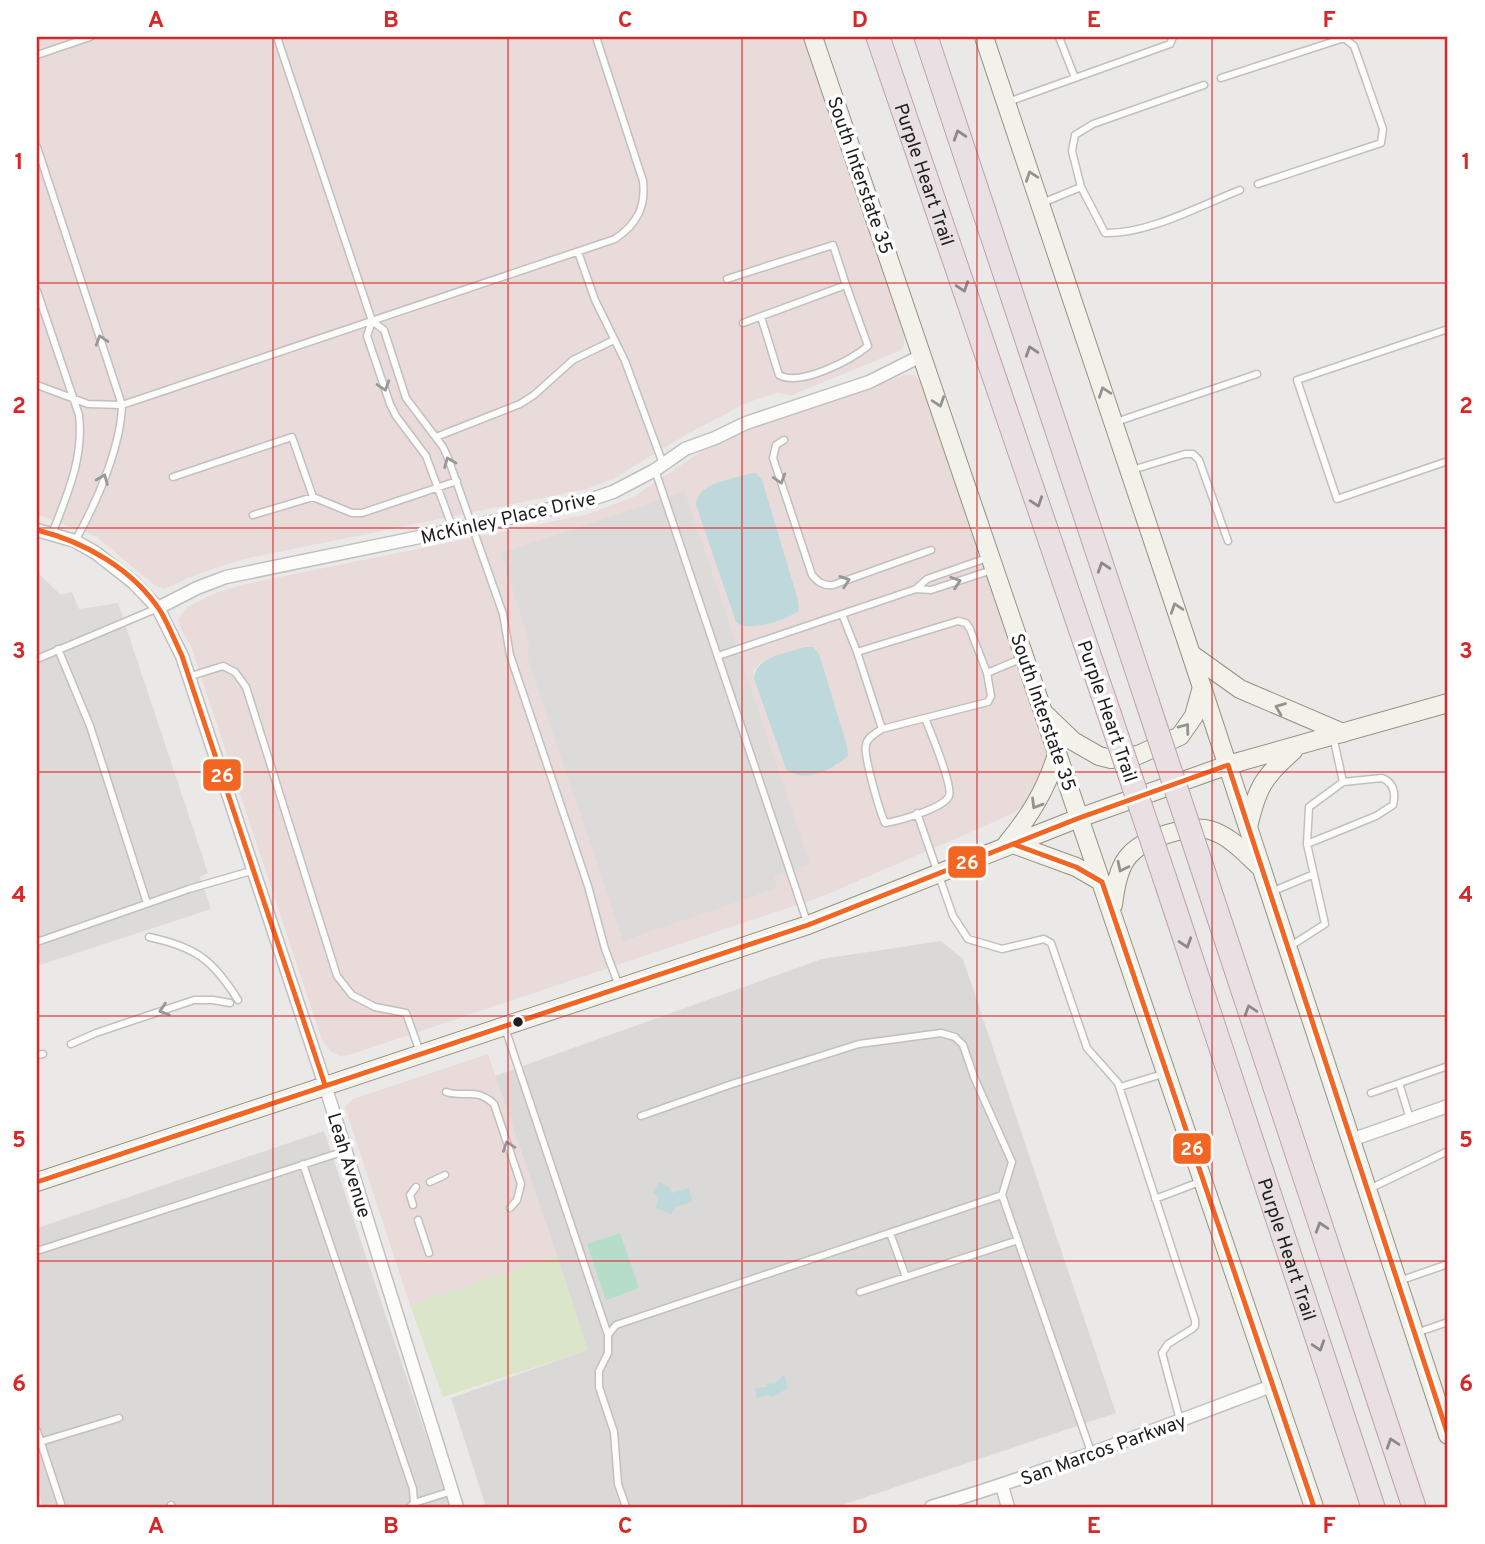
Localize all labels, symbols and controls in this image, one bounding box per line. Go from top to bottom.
text: A [148,7,164,36]
text: B [383,7,399,36]
text: C [618,7,632,36]
text: D [852,7,868,36]
text: E [1087,7,1101,36]
text: F [1322,7,1336,36]
street label: South Interstate 35 [821,94,897,258]
street label: Purple Heart Trail [888,101,958,249]
one-way arrow [953,129,967,142]
text: 1 [14,149,24,178]
text: 1 [1461,149,1471,178]
one-way arrow [1025,171,1039,183]
one-way arrow [955,280,969,292]
one-way arrow [95,335,109,347]
one-way arrow [1024,345,1039,357]
one-way arrow [376,379,390,391]
one-way arrow [1098,386,1112,398]
text: 2 [12,393,26,422]
text: 2 [1459,393,1473,422]
one-way arrow [931,396,945,408]
one-way arrow [444,457,458,469]
one-way arrow [95,473,109,485]
one-way arrow [771,473,786,485]
street label: McKinley Place Drive [419,487,598,551]
one-way arrow [1029,495,1043,508]
one-way arrow [1096,561,1111,573]
one-way arrow [838,575,851,589]
one-way arrow [950,576,962,590]
one-way arrow [1170,602,1184,614]
street label: South Interstate 35 [1004,631,1080,795]
street label: Purple Heart Trail [1071,637,1142,786]
text: 3 [12,638,26,667]
text: 3 [1459,638,1473,667]
one-way arrow [1274,702,1286,716]
one-way arrow [1177,723,1189,735]
line badge: 26 [202,758,242,792]
text: 26 [210,765,234,789]
one-way arrow [1032,797,1045,810]
line badge: 26 [947,845,987,879]
text: 26 [955,852,979,876]
one-way arrow [1117,859,1131,872]
text: 4 [12,882,26,911]
text: 4 [1459,882,1473,911]
one-way arrow [1178,937,1193,949]
one-way arrow [158,1002,170,1016]
one-way arrow [1243,1005,1258,1017]
unlabelled marker [511,1015,525,1029]
street label: Leah Avenue [321,1110,375,1221]
text: 5 [12,1127,26,1156]
text: 5 [1459,1127,1473,1156]
line badge: 26 [1172,1132,1212,1165]
text: 26 [1180,1138,1204,1162]
one-way arrow [502,1140,516,1152]
street label: Purple Heart Trail [1251,1175,1321,1324]
one-way arrow [1315,1221,1329,1233]
one-way arrow [1311,1339,1325,1351]
text: 6 [12,1371,26,1400]
text: 6 [1459,1371,1473,1400]
street label: San Marcos Parkway [1018,1410,1190,1492]
one-way arrow [1386,1437,1400,1449]
text: A [148,1513,164,1542]
text: B [383,1513,399,1542]
text: C [618,1513,632,1542]
text: D [852,1513,868,1542]
text: E [1087,1513,1101,1542]
text: F [1322,1513,1336,1542]

